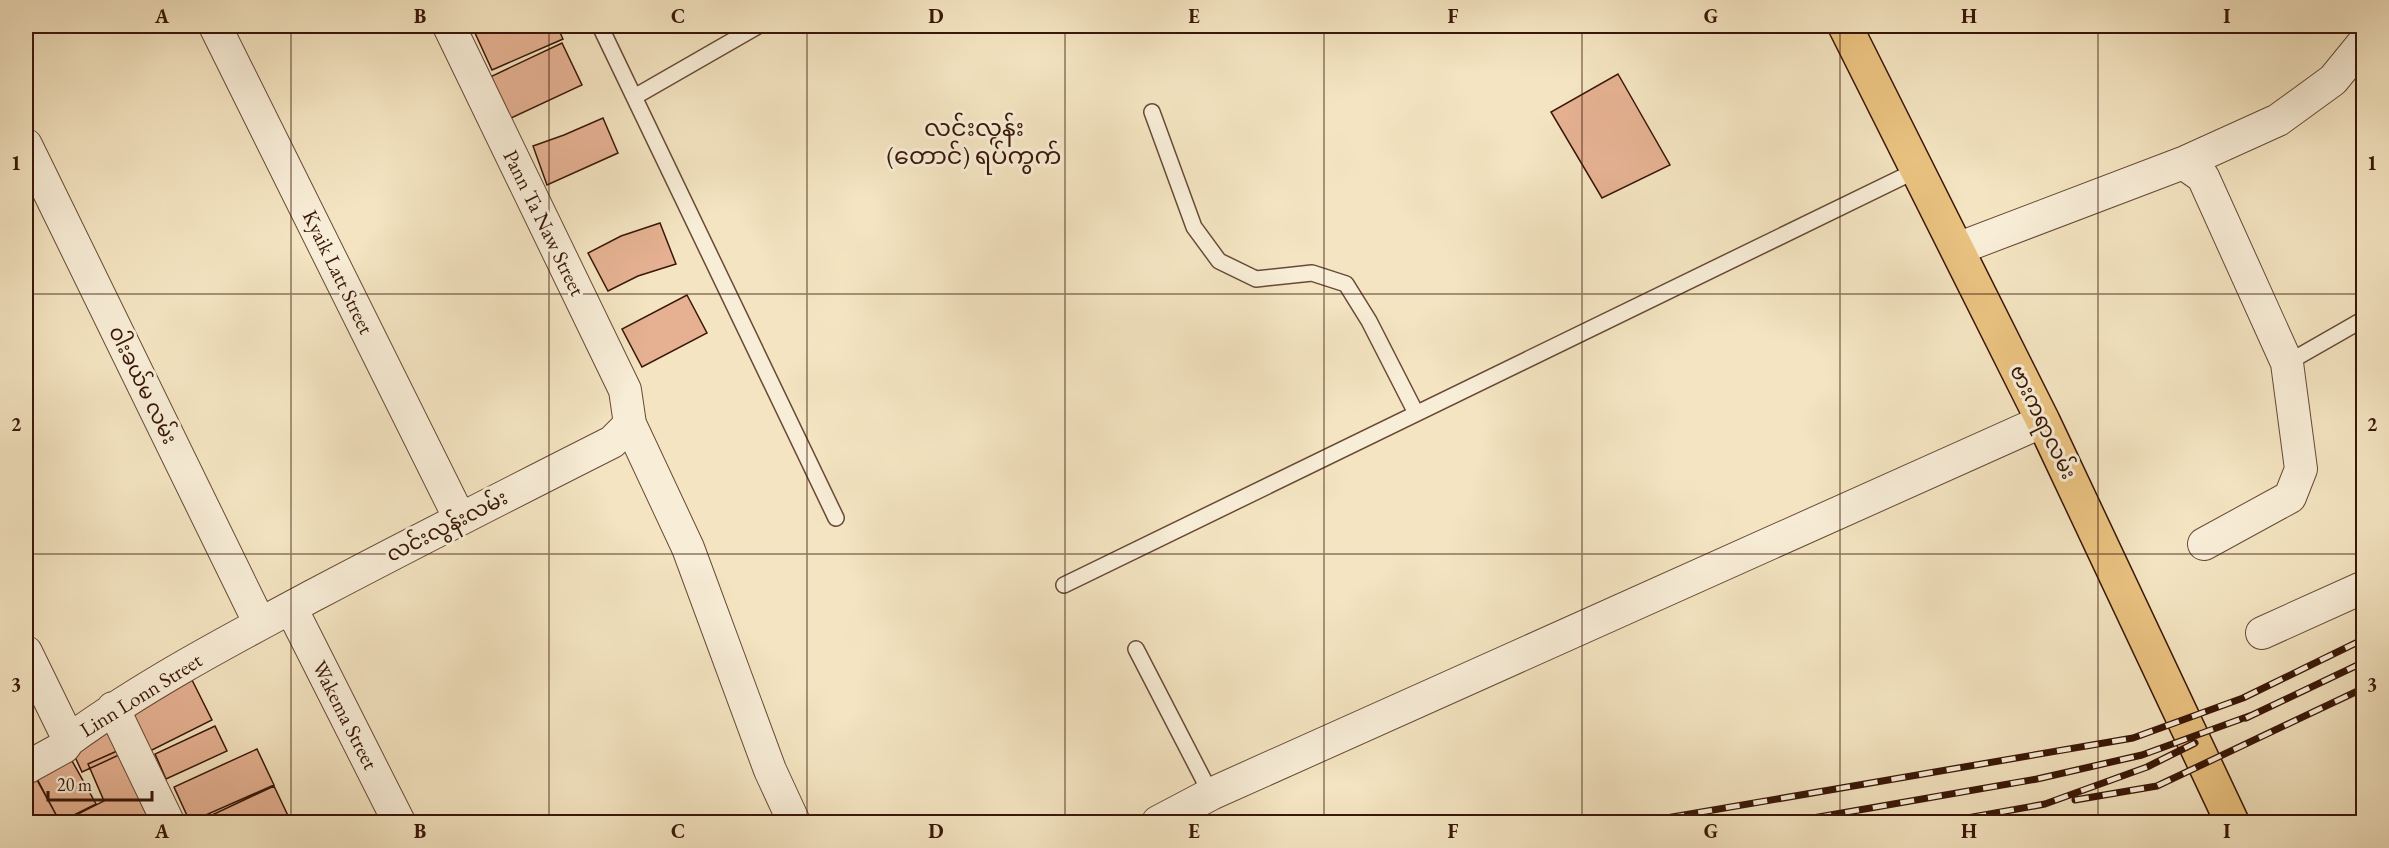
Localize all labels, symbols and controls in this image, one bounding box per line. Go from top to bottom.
text: A [154,3,170,29]
text: B [414,3,426,29]
text: C [671,3,685,29]
text: D [928,3,944,29]
text: E [1188,3,1200,29]
text: F [1448,3,1459,29]
text: G [1704,3,1718,29]
text: H [1961,3,1977,29]
text: I [2223,3,2231,29]
district label: လင်းလွန်း (တောင်) ရပ်ကွက် [887,112,1061,175]
street label: Pann Ta Naw Street [497,145,592,301]
text: 1 [11,150,21,176]
text: 1 [2367,150,2377,176]
street label: Kyaik Latt Street [297,205,380,339]
street label: ဝါးခယ်မ လမ်း [103,320,186,448]
street label: ဗားကရာလမ်း [2001,359,2085,485]
text: 2 [11,411,22,437]
text: 2 [2367,411,2378,437]
street label: လင်းလွန်းလမ်း [381,482,514,571]
street label: Linn Lonn Street [75,646,207,743]
street label: Wakema Street [306,656,385,774]
text: 3 [11,671,21,697]
text: 3 [2367,671,2377,697]
scale bar [48,764,152,802]
text: 20 m [57,773,92,796]
text: A [154,818,170,844]
text: B [414,818,426,844]
text: C [671,818,685,844]
text: D [928,818,944,844]
text: E [1188,818,1200,844]
text: F [1448,818,1459,844]
text: G [1704,818,1718,844]
text: H [1961,818,1977,844]
text: I [2223,818,2231,844]

